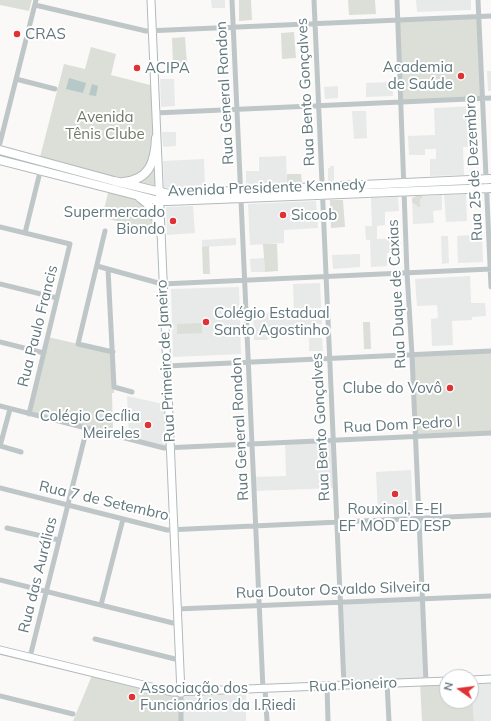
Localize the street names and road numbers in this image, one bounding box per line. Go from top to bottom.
street label: Rua Bento Gonçalves [293,17,319,167]
street label: Rua General Rondon [212,21,238,165]
street label: Rua 25 de Dezembro [461,95,487,241]
street label: Avenida Presidente Kennedy [168,176,366,200]
street label: Rua Duque de Caxias [384,219,410,369]
street label: Rua Paulo Francis [14,263,62,389]
street label: Rua Primeiro de Janeiro [153,279,179,443]
street label: Rua Bento Gonçalves [308,352,334,502]
street label: Rua General Rondon [227,357,253,501]
street label: Rua Dom Pedro I [343,413,461,437]
street label: Rua 7 de Setembro [37,477,171,525]
street label: Rua das Aurálias [15,515,61,635]
street label: Rua Doutor Osvaldo Silveira [235,578,431,602]
street label: Rua Pioneiro [308,674,398,696]

